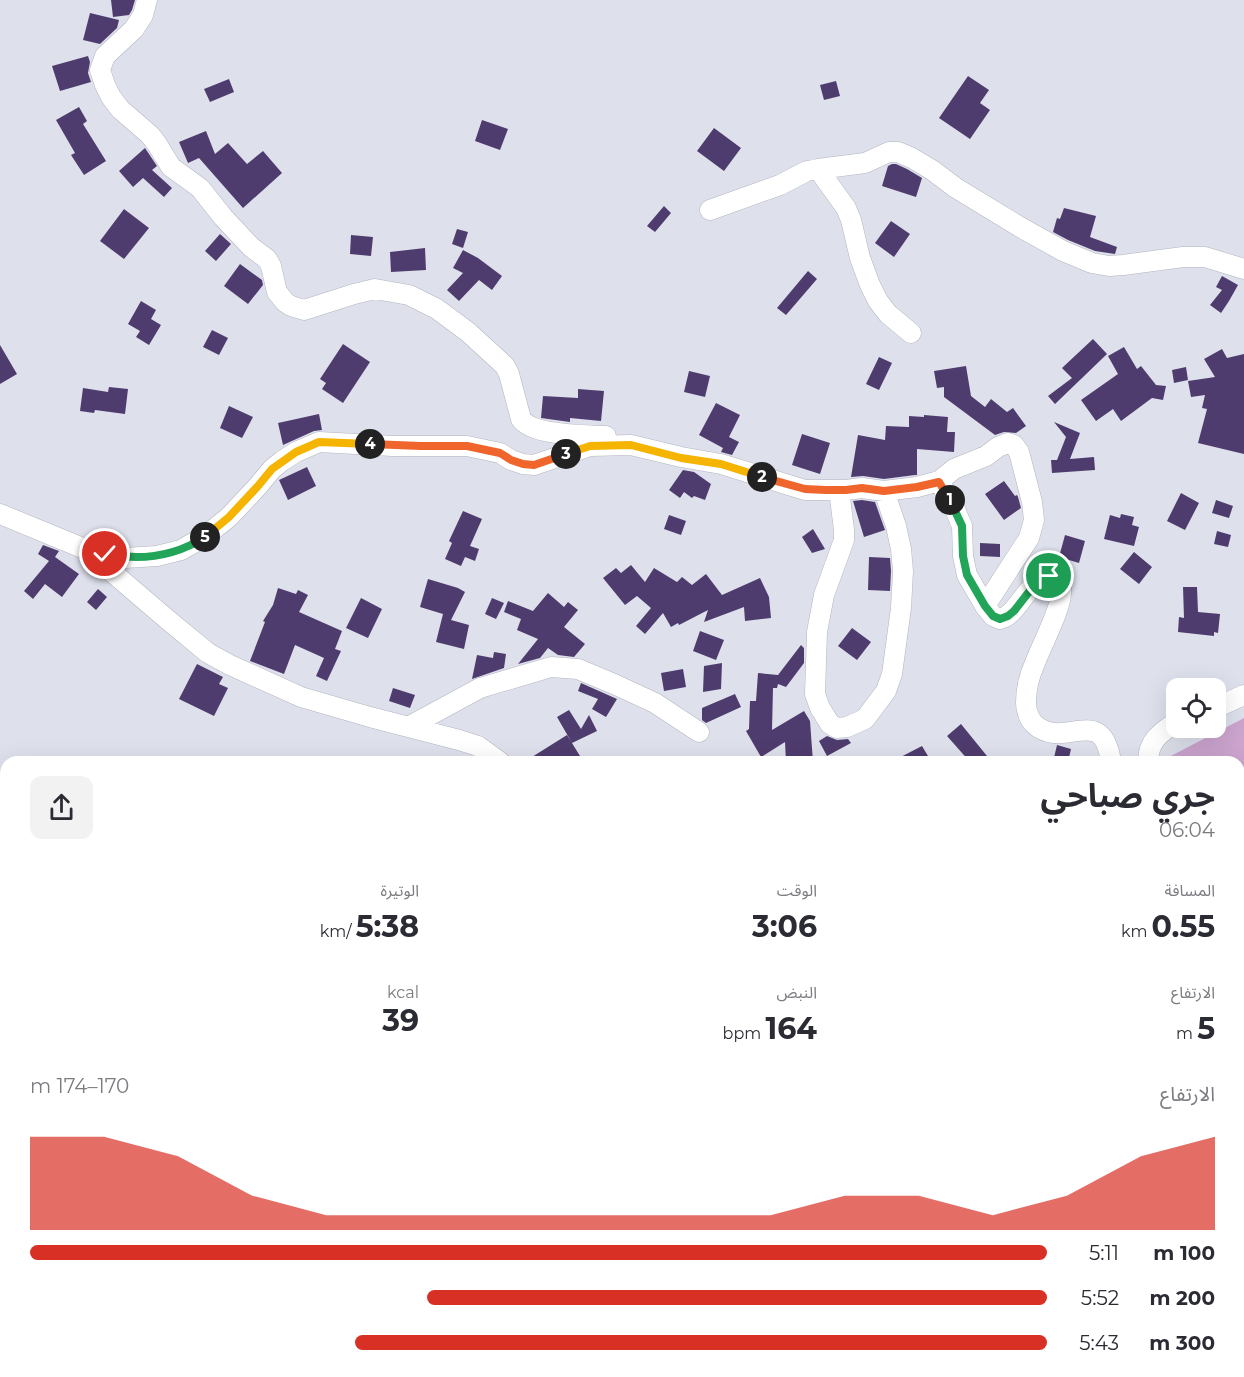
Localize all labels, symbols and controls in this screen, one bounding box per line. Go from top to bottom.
pin: 4 [355,429,385,459]
text: 4 [364,434,376,453]
pin: 3 [551,439,581,469]
text: 3 [561,444,571,463]
pin: 2 [747,462,777,492]
text: 2 [757,467,767,486]
pin: 1 [935,485,965,515]
text: 1 [947,490,953,509]
pin: 5 [190,522,220,552]
text: 5 [200,527,210,546]
pin [79,528,130,579]
icon: check [88,537,121,570]
pin [1023,550,1074,601]
icon: arrive [1032,559,1065,592]
map controls [1166,678,1226,738]
button: locate [1166,678,1226,738]
text: جري صباحي [1040,775,1215,815]
button: share [30,776,93,839]
text: 06:04 [1159,818,1215,842]
text: الوتيرة [381,881,419,900]
text: الوقت [777,881,817,900]
text: المسافة [1165,881,1215,900]
text: 5:38 [356,908,419,945]
text: 3:06 [752,908,817,945]
text: 0.55 [1152,908,1215,945]
text: /km [320,922,356,941]
text: km [1121,922,1152,941]
text: kcal [387,983,419,1002]
text: النبض [776,983,817,1002]
text: الارتفاع [1171,983,1215,1002]
text: 39 [382,1002,419,1039]
text: 164 [765,1010,817,1047]
text: 5 [1197,1010,1215,1047]
text: bpm [723,1024,765,1043]
text: m [1176,1024,1197,1043]
text: 170–174 m [30,1074,129,1098]
text: الارتفاع [1160,1082,1215,1106]
text: 5:11 [1089,1241,1119,1265]
text: 100 m [1153,1241,1215,1265]
text: 5:52 [1081,1286,1119,1310]
text: 200 m [1149,1286,1215,1310]
text: 5:43 [1079,1331,1119,1355]
text: 300 m [1149,1331,1215,1355]

